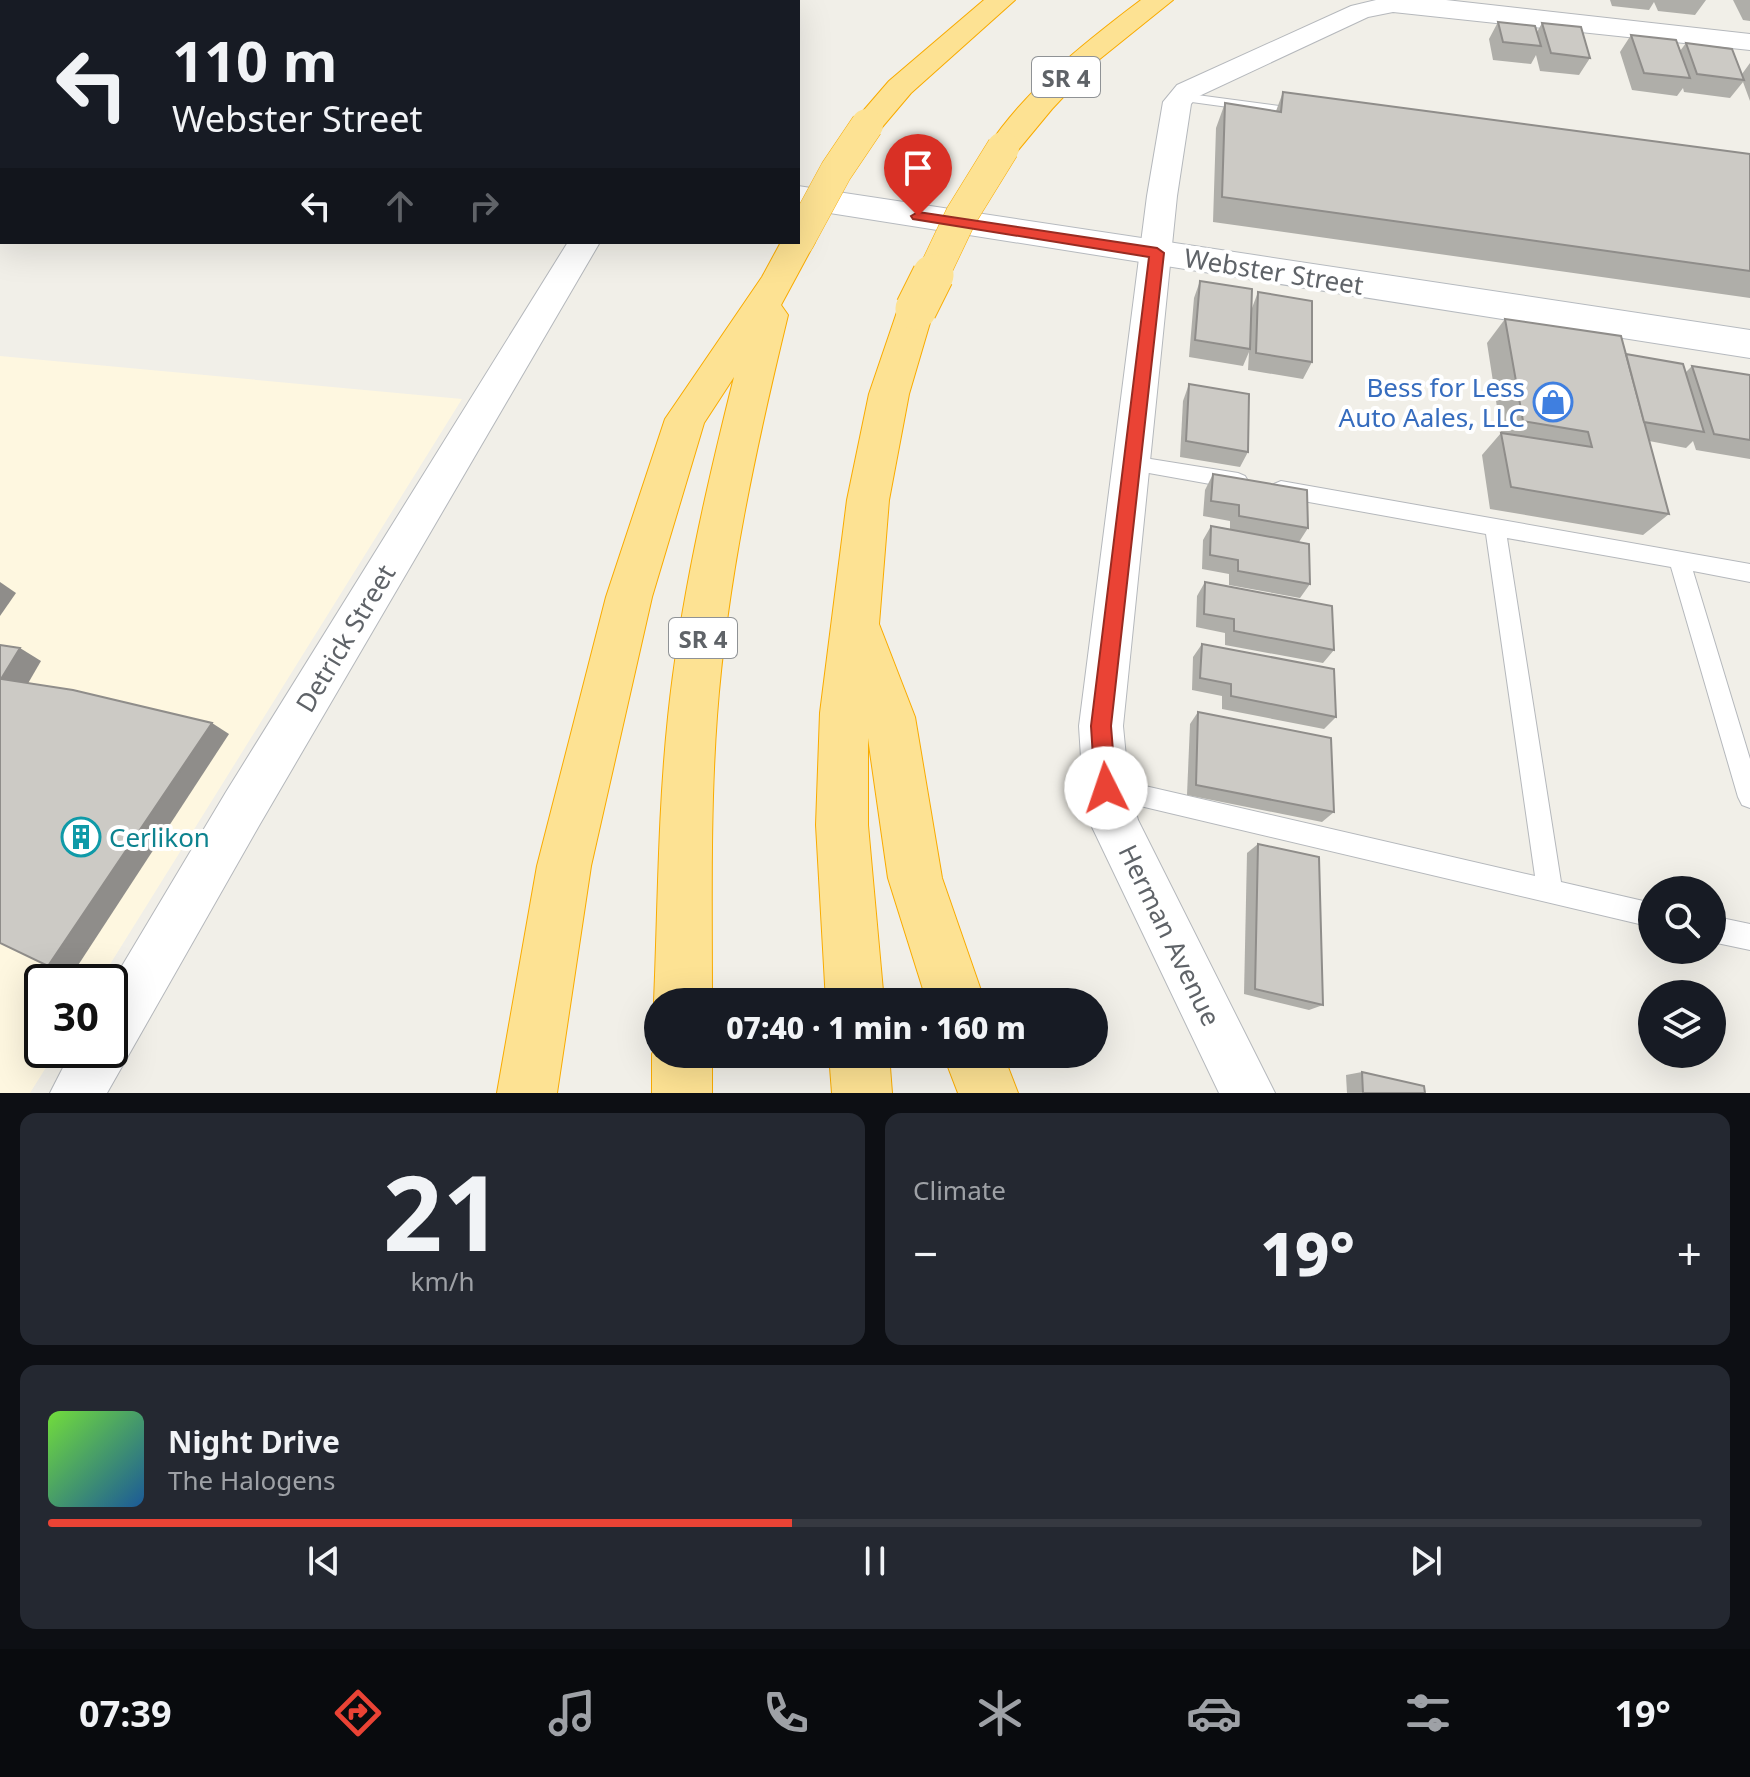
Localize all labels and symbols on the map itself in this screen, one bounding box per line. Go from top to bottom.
road number: SR 4 [1032,57,1100,97]
pin [884,134,952,216]
street label: Webster Street [1182,239,1366,303]
place label: Bess for Less Auto Aales, LLC [1339,369,1525,435]
shop icon: Bess for Less Auto Aales, LLC [1532,381,1574,423]
street label: Detrick Street [287,557,403,719]
road number: SR 4 [669,618,737,658]
position arrow [1064,746,1148,830]
building icon: Cerlikon [60,816,102,858]
place label: Cerlikon [109,819,210,855]
street label: Herman Avenue [1110,838,1230,1032]
speed limit sign: 30 [24,964,128,1068]

